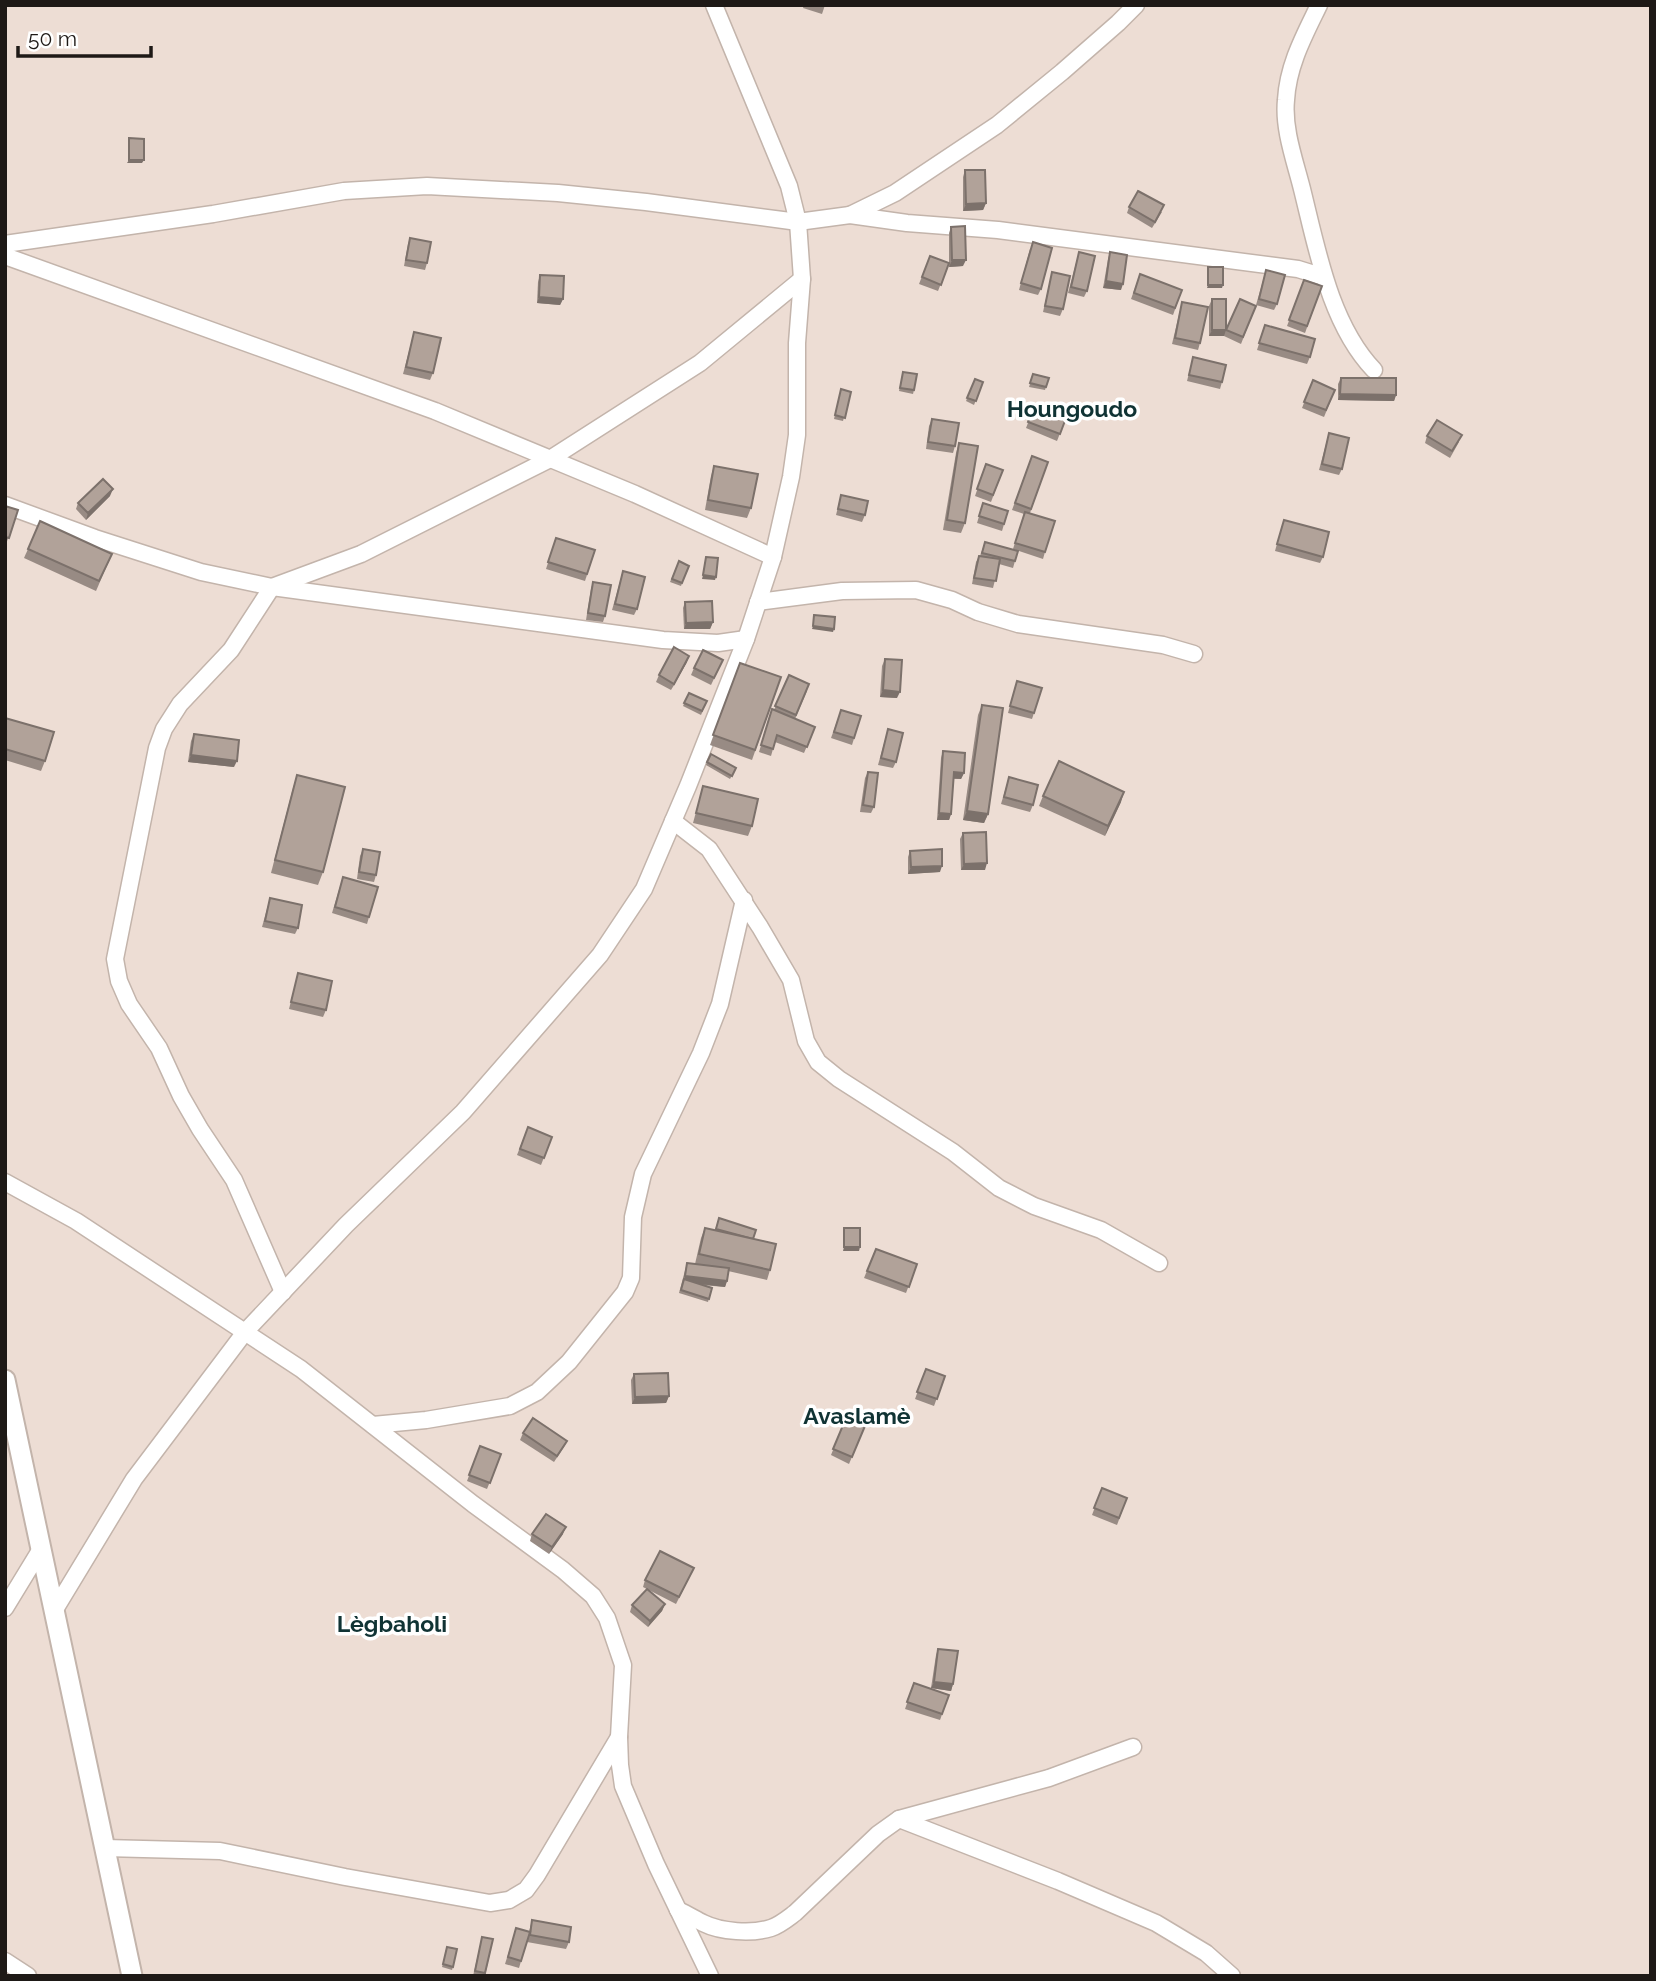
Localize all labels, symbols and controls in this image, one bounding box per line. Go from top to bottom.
scale bar [18,14,150,58]
text: 50 m [28,26,77,51]
district label: Houngoudo [1007,395,1137,422]
district label: Avaslamè [803,1402,911,1429]
district label: Lègbaholi [337,1610,447,1637]

